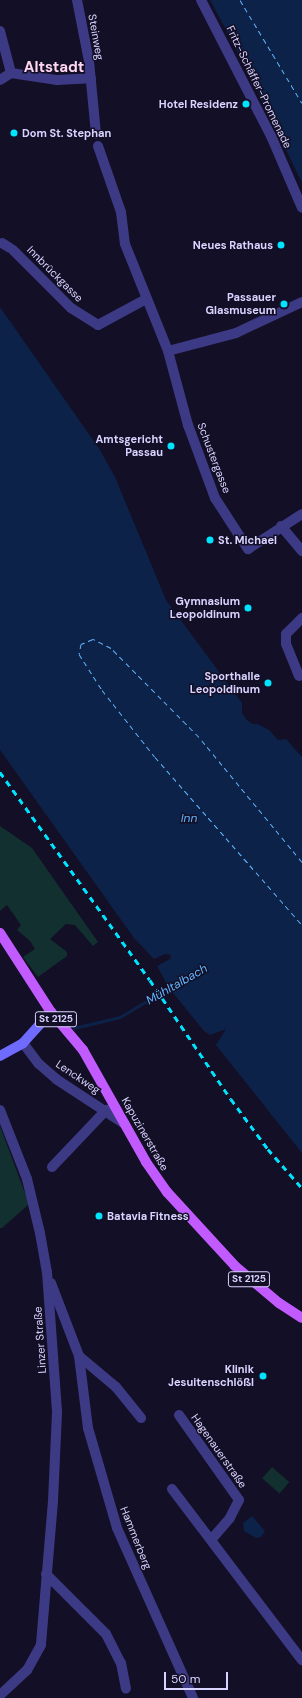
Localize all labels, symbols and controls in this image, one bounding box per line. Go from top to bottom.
street label: Steinweg [85,13,107,61]
street label: Fritz-Schäffer-Promenade [224,24,294,150]
district label: Altstadt [24,59,84,77]
place label: Hotel Residenz [159,97,238,111]
marker: Hotel Residenz [241,99,251,109]
place label: Dom St. Stephan [22,126,111,140]
marker: Dom St. Stephan [9,128,19,138]
place label: Neues Rathaus [193,238,273,252]
marker: Neues Rathaus [276,240,286,250]
street label: Innbrückgasse [24,243,86,305]
place label: Passauer Glasmuseum [205,291,276,317]
marker: Passauer Glasmuseum [279,299,289,309]
street label: Schustergasse [195,421,233,495]
place label: Amtsgericht Passau [96,433,163,459]
marker: Amtsgericht Passau [166,441,176,451]
place label: St. Michael [218,533,277,547]
marker: St. Michael [205,535,215,545]
place label: Gymnasium Leopoldinum [170,595,240,621]
marker: Gymnasium Leopoldinum [243,603,253,613]
place label: Sporthalle Leopoldinum [190,670,260,696]
marker: Sporthalle Leopoldinum [263,678,273,688]
water label: Inn [181,812,197,826]
water label: Mühltalbach [144,962,210,1008]
road number: St 2125 [34,1011,78,1027]
street label: Lenckweg [53,1057,103,1097]
street label: Kapuzinerstraße [119,1095,171,1173]
place label: Batavia Fitness [107,1209,189,1223]
marker: Batavia Fitness [94,1211,104,1221]
road number: St 2125 [227,1271,271,1287]
street label: Linzer Straße [31,1306,49,1374]
place label: Klinik Jesuitenschlößl [168,1363,254,1389]
marker: Klinik Jesuitenschlößl [257,1370,269,1382]
street label: Hagenauerstraße [188,1411,250,1491]
street label: Hammerberg [117,1505,155,1571]
scale bar [166,1664,230,1690]
text: 50 m [171,1671,200,1687]

